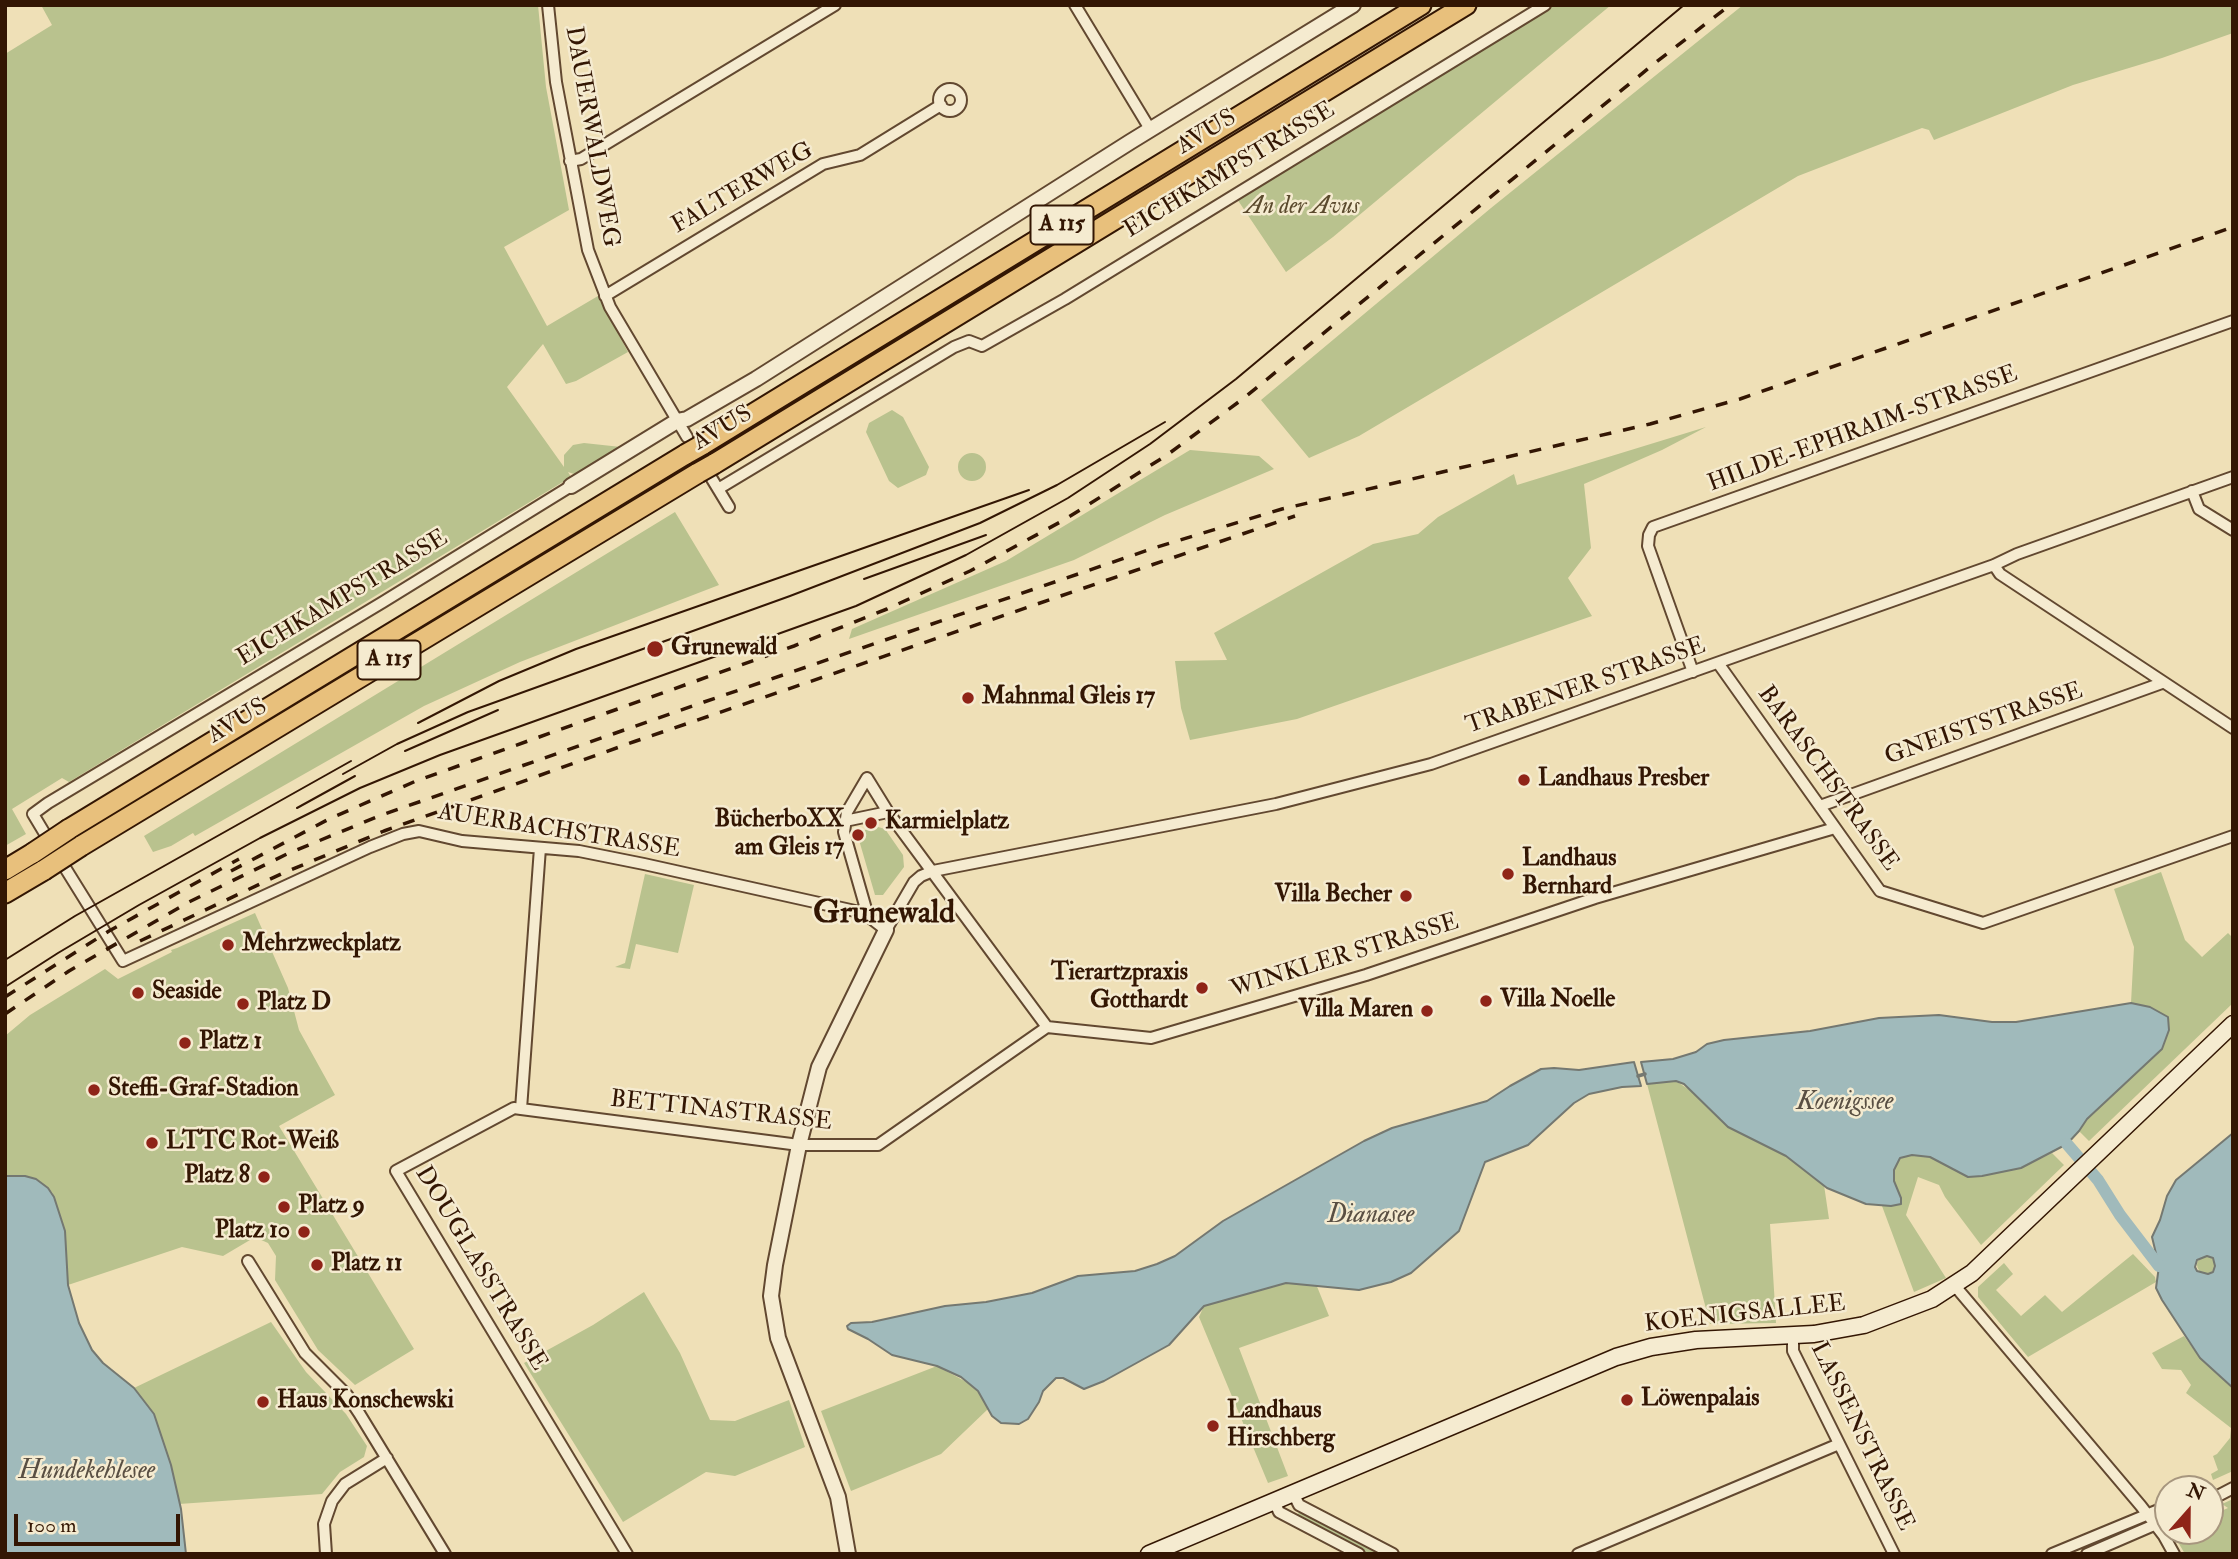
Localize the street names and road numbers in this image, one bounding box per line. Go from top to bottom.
street label: DAUERWALDWEG [557,24,625,250]
street label: EICHKAMPSTRASSE [1119,97,1341,245]
street label: AVUS [1172,104,1242,162]
street label: FALTERWEG [667,137,819,241]
road number: A 115 [1030,206,1094,244]
street label: HILDE-EPHRAIM-STRASSE [1704,360,2022,500]
street label: AVUS [688,400,758,458]
street label: EICHKAMPSTRASSE [232,525,454,673]
street label: TRABENER STRASSE [1462,632,1710,742]
road number: A 115 [358,640,420,680]
street label: GNEISTSTRASSE [1881,678,2087,772]
street label: BARASCHSTRASSE [1750,681,1904,877]
street label: AVUS [203,693,273,751]
street label: AUERBACHSTRASSE [436,799,682,865]
street label: WINKLER STRASSE [1228,909,1462,1005]
street label: BETTINASTRASSE [609,1086,833,1138]
street label: DOUGLASSTRASSE [408,1162,552,1376]
street label: KOENIGSALLEE [1643,1290,1847,1340]
street label: LASSENSTRASSE [1803,1338,1919,1536]

